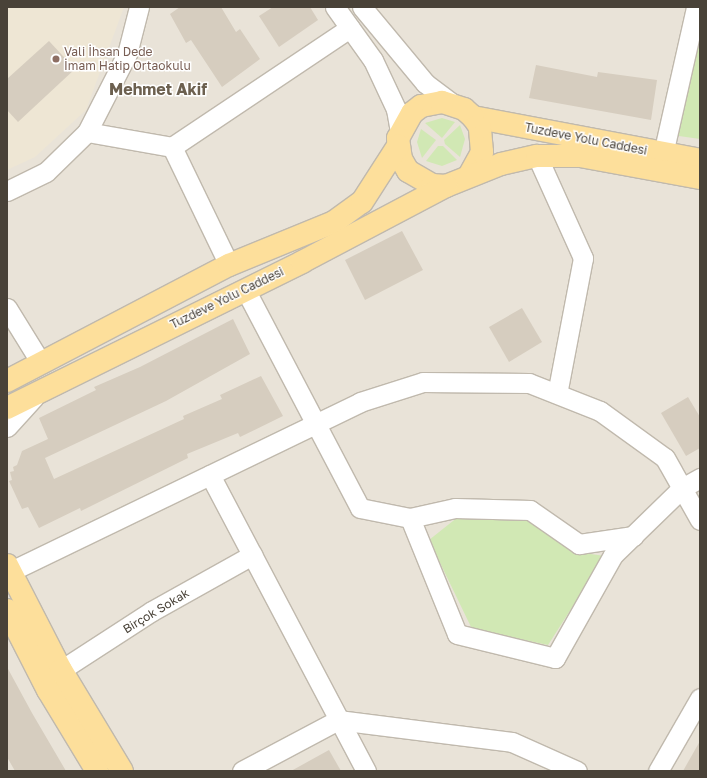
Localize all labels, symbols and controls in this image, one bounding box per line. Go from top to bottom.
place label: Vali İhsan Dede İmam Hatip Ortaokulu [64,45,191,73]
marker: Vali İhsan Dede İmam Hatip Ortaokulu [51,54,61,64]
district label: Mehmet Akif [109,79,207,99]
street label: Tuzdeve Yolu Caddesi [524,120,648,158]
street label: Tuzdeve Yolu Caddesi [168,264,286,332]
street label: Birçok Sokak [120,586,192,636]

